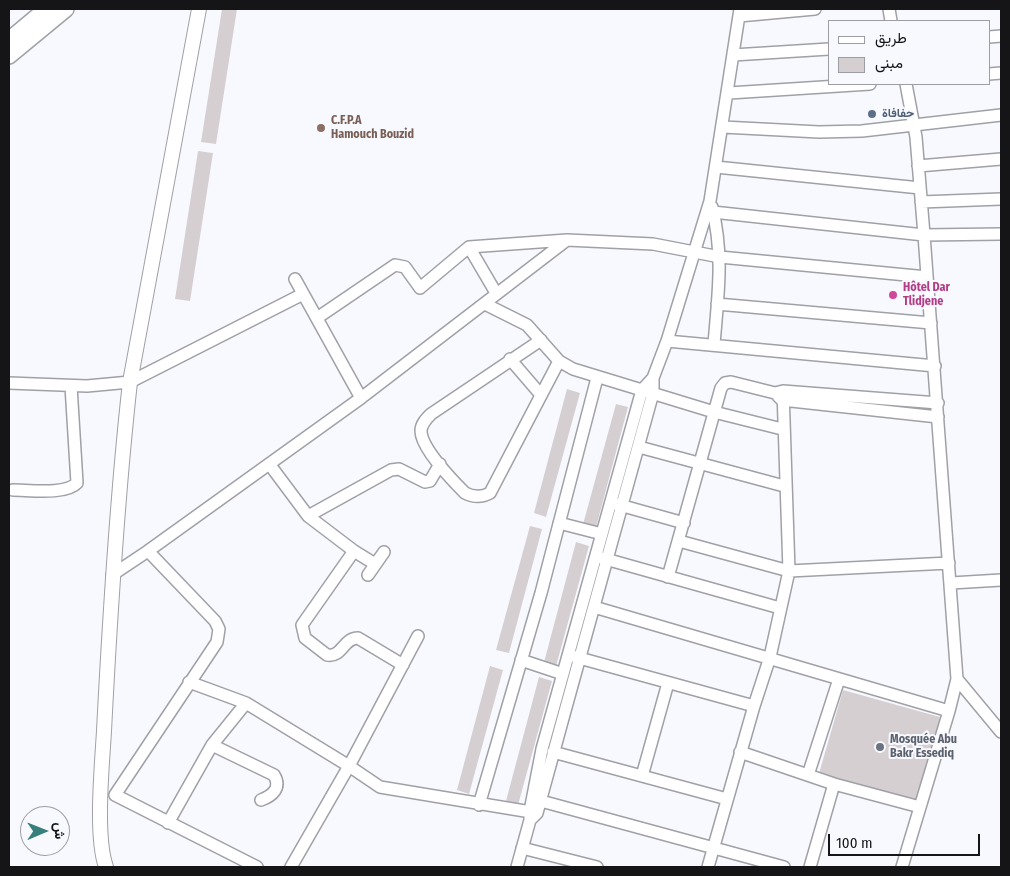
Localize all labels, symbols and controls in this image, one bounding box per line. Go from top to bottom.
legend [828,20,990,85]
text: طريق [875,29,907,47]
text: مبنى [875,54,903,72]
place label: حفافاة [882,107,914,121]
marker: حفافاة [866,108,878,120]
place label: C.F.P.A Hamouch Bouzid [331,114,414,142]
marker: C.F.P.A Hamouch Bouzid [315,122,327,134]
place label: Hôtel Dar Tlidjene [903,281,950,309]
marker: Hôtel Dar Tlidjene [887,289,899,301]
place label: Mosquée Abu Bakr Essediq [890,733,957,761]
marker: Mosquée Abu Bakr Essediq [874,741,886,753]
north arrow [20,806,70,856]
text: ش [51,822,68,839]
scale bar [830,824,982,856]
text: 100 m [836,834,873,852]

